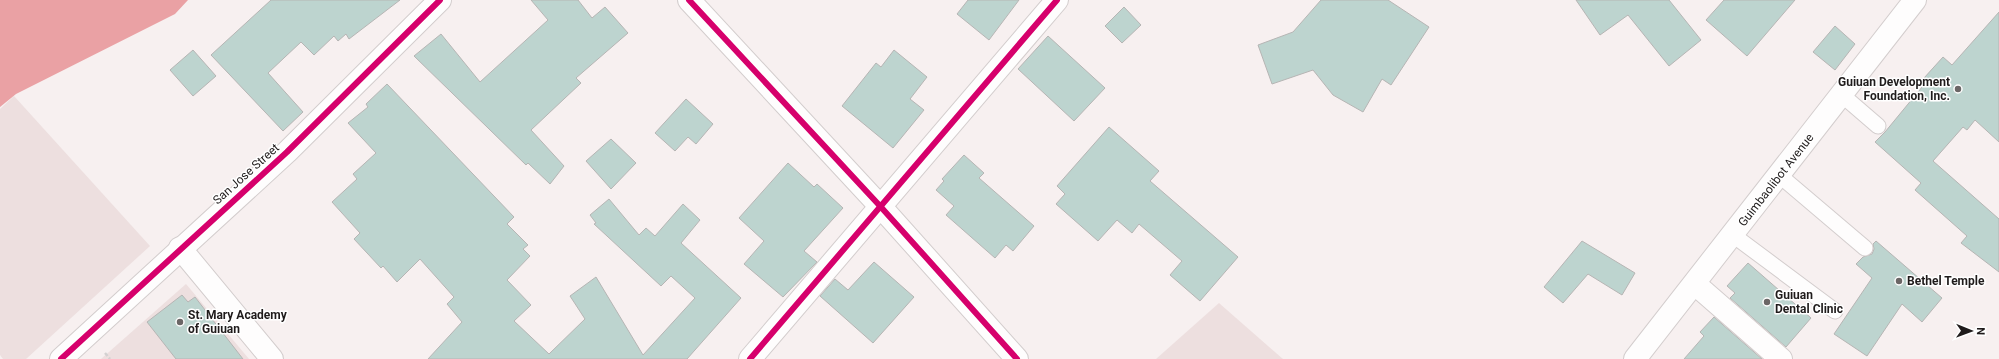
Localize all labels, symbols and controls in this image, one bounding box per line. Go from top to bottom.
place label: Guiuan Development Foundation, Inc. [1838,75,1950,103]
marker: Guiuan Development Foundation, Inc. [1953,84,1963,94]
street label: Guimbaolibot Avenue [1735,131,1817,229]
street label: San Jose Street [210,141,282,207]
place label: Bethel Temple [1907,274,1985,288]
marker: Bethel Temple [1894,276,1904,286]
place label: Guiuan Dental Clinic [1775,288,1843,316]
marker: Guiuan Dental Clinic [1762,297,1772,307]
place label: St. Mary Academy of Guiuan [188,308,288,336]
north arrow [1951,311,1991,351]
marker: St. Mary Academy of Guiuan [175,317,185,327]
text: N [1974,327,1987,335]

